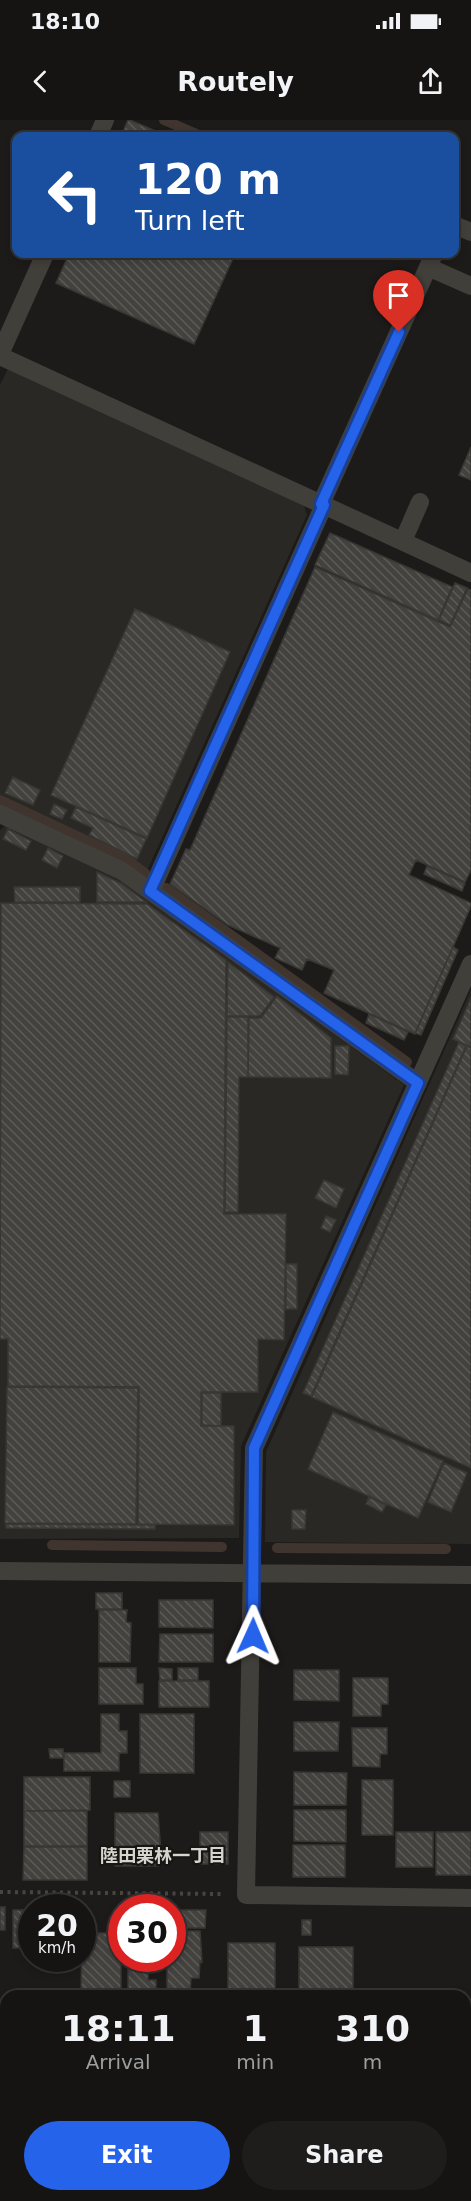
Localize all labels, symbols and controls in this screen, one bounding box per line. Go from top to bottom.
text: 18:10 [30,9,100,34]
icon: back [24,65,57,98]
icon: share [414,65,447,98]
text: Routely [177,66,294,97]
text: 120 m [135,155,281,204]
icon: left [36,156,114,234]
text: Turn left [135,205,245,236]
pin [373,270,424,332]
icon: arrive [382,279,415,312]
position arrow [221,1604,285,1668]
district label: 陸田栗林一丁目 [100,1845,226,1866]
speed limit sign: 30 [108,1894,186,1972]
text: 20 [36,1908,78,1943]
text: km/h [38,1939,76,1957]
text: 18:11 [61,2008,175,2049]
text: 1 [243,2008,268,2049]
text: 310 [335,2008,410,2049]
text: Arrival [86,2050,151,2074]
text: min [236,2050,274,2074]
text: m [363,2050,382,2074]
button: Exit [24,2121,230,2190]
button: Share [242,2121,447,2190]

